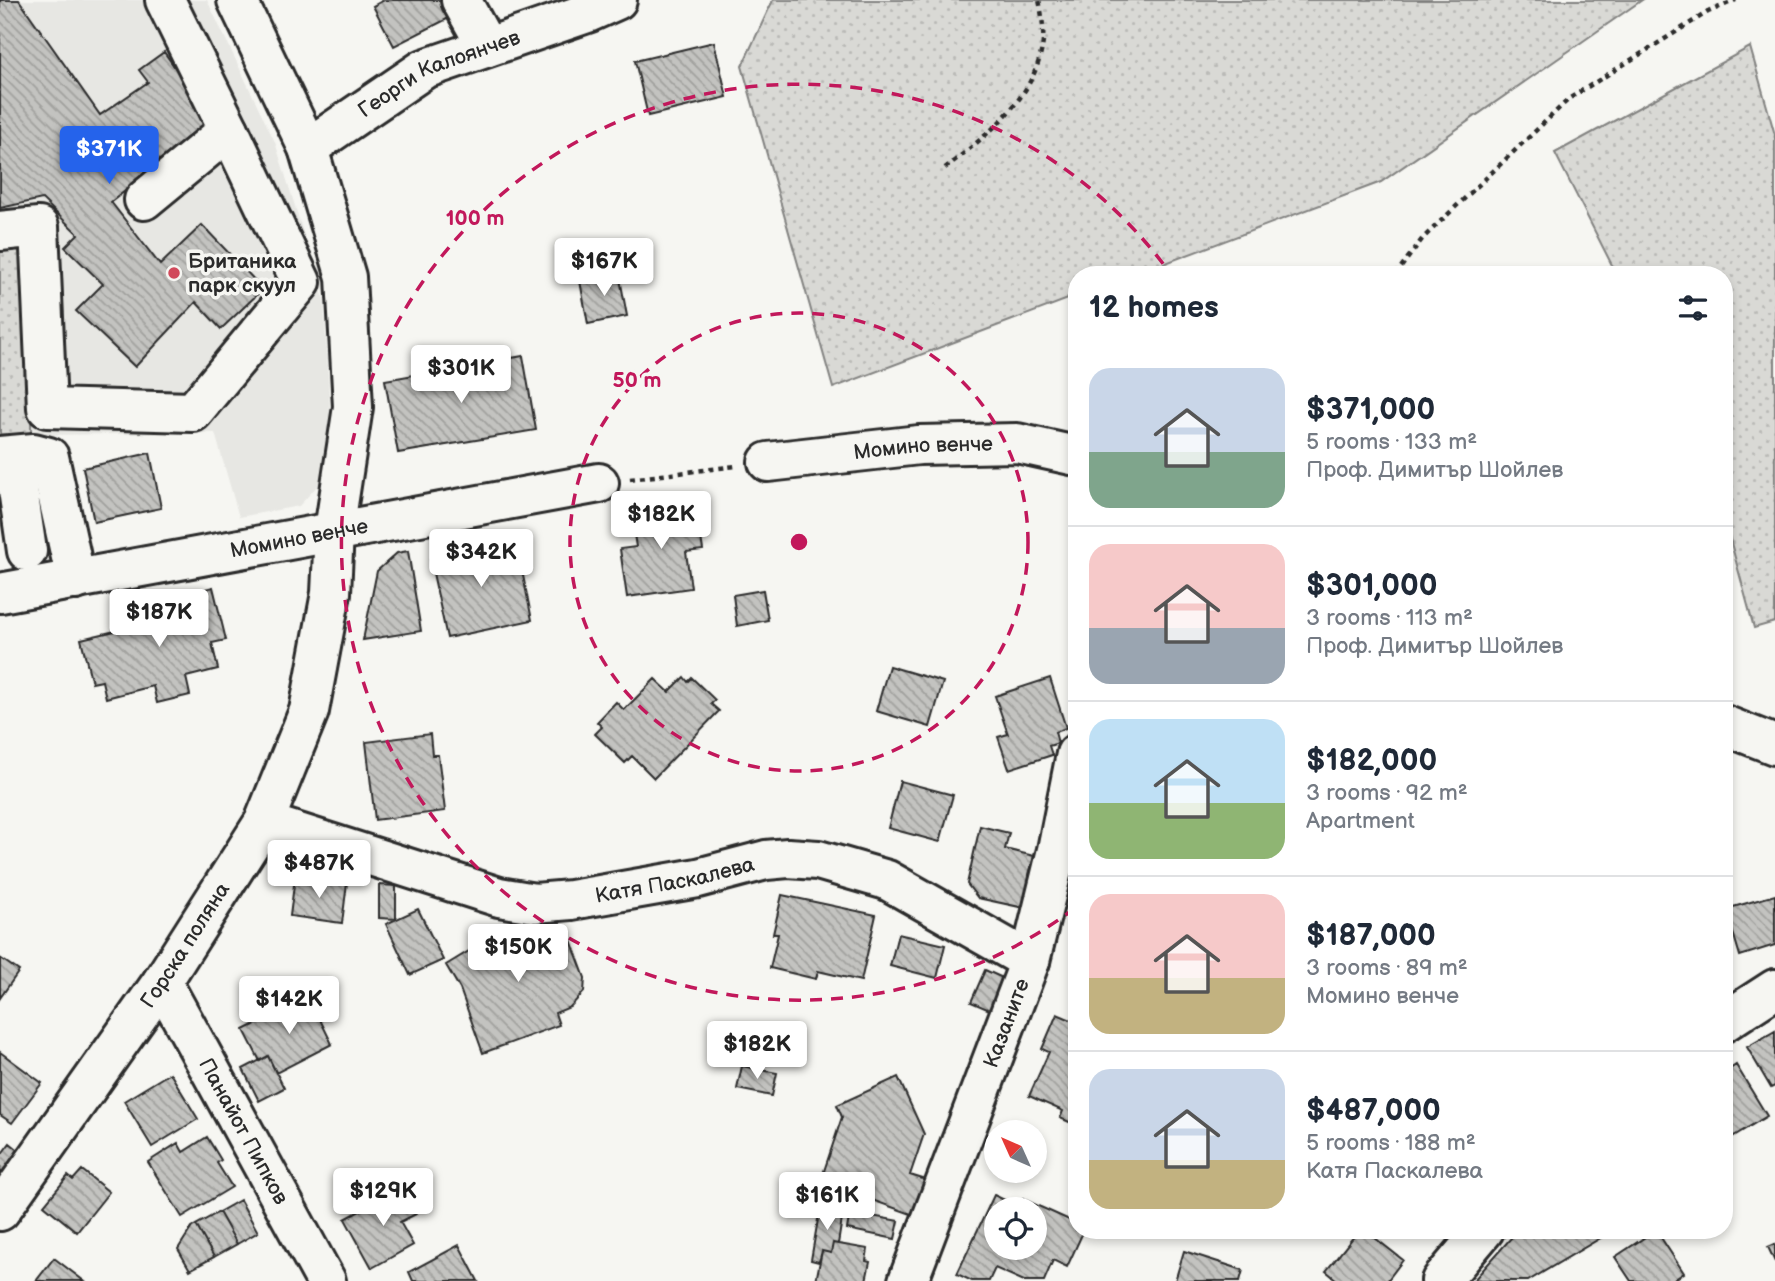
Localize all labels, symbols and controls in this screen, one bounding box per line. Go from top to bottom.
street label: Георги Калоянчев [353,25,523,123]
pin: $371K [60,127,158,186]
text: $371K [76,135,142,163]
text: 100 m [446,206,504,231]
pin: $167K [555,238,653,298]
text: $167K [570,247,638,275]
place label: Британика парк скуул [188,249,297,298]
marker: Британика парк скуул [166,265,182,281]
icon: filters [1674,289,1712,327]
text: 12 homes [1089,290,1219,326]
pin: $301K [412,346,510,405]
text: $301K [427,354,495,382]
text: 50 m [613,368,661,393]
text: $371,000 [1306,392,1435,428]
icon: home [1145,396,1229,480]
text: 5 rooms · 133 m² [1306,428,1477,456]
street label: Момино венче [852,431,993,465]
text: Проф. Димитър Шойлев [1306,456,1563,484]
pin: $182K [612,491,710,551]
text: $182K [627,500,695,528]
street label: Момино венче [228,513,370,563]
pin: $342K [432,530,530,589]
centre of rings [787,530,811,554]
text: $342K [445,538,517,566]
text: $301,000 [1306,568,1437,604]
icon: home [1145,572,1229,656]
pin: $187K [110,590,208,649]
text: $187K [126,598,193,626]
text: 3 rooms · 113 m² [1306,604,1473,632]
text: Проф. Димитър Шойлев [1306,632,1563,660]
text: $182,000 [1306,743,1437,779]
icon: home [1145,747,1229,831]
text: 3 rooms · 92 m² [1306,779,1468,807]
text: Apartment [1306,807,1415,835]
pin: $487K [270,841,368,900]
text: $487K [284,849,354,877]
street label: Катя Паскалева [593,851,758,908]
street label: Горска поляна [135,877,235,1013]
text: $187,000 [1306,918,1436,954]
icon: home [1145,922,1229,1006]
pin: $150K [469,925,567,984]
text: $150K [484,933,552,961]
text: 3 rooms · 89 m² [1306,954,1468,982]
street label: Казаните [978,975,1035,1071]
pin: $142K [240,976,338,1036]
text: Момино венче [1306,982,1459,1010]
text: $142K [255,985,323,1013]
pin: $182K [708,1021,806,1081]
text: $182K [723,1030,791,1058]
street label: Панайот Пипков [194,1054,294,1208]
text: $487,000 [1306,1093,1441,1129]
icon: home [1145,1097,1229,1181]
north arrow [984,1120,1046,1183]
map controls [984,1120,1047,1260]
text: 5 rooms · 188 m² [1306,1129,1476,1157]
text: Катя Паскалева [1306,1157,1483,1185]
pin: $129K [334,1168,432,1228]
pin: $161K [778,1172,876,1232]
text: $129K [349,1177,417,1205]
text: $161K [795,1181,859,1209]
button: locate [984,1197,1047,1260]

